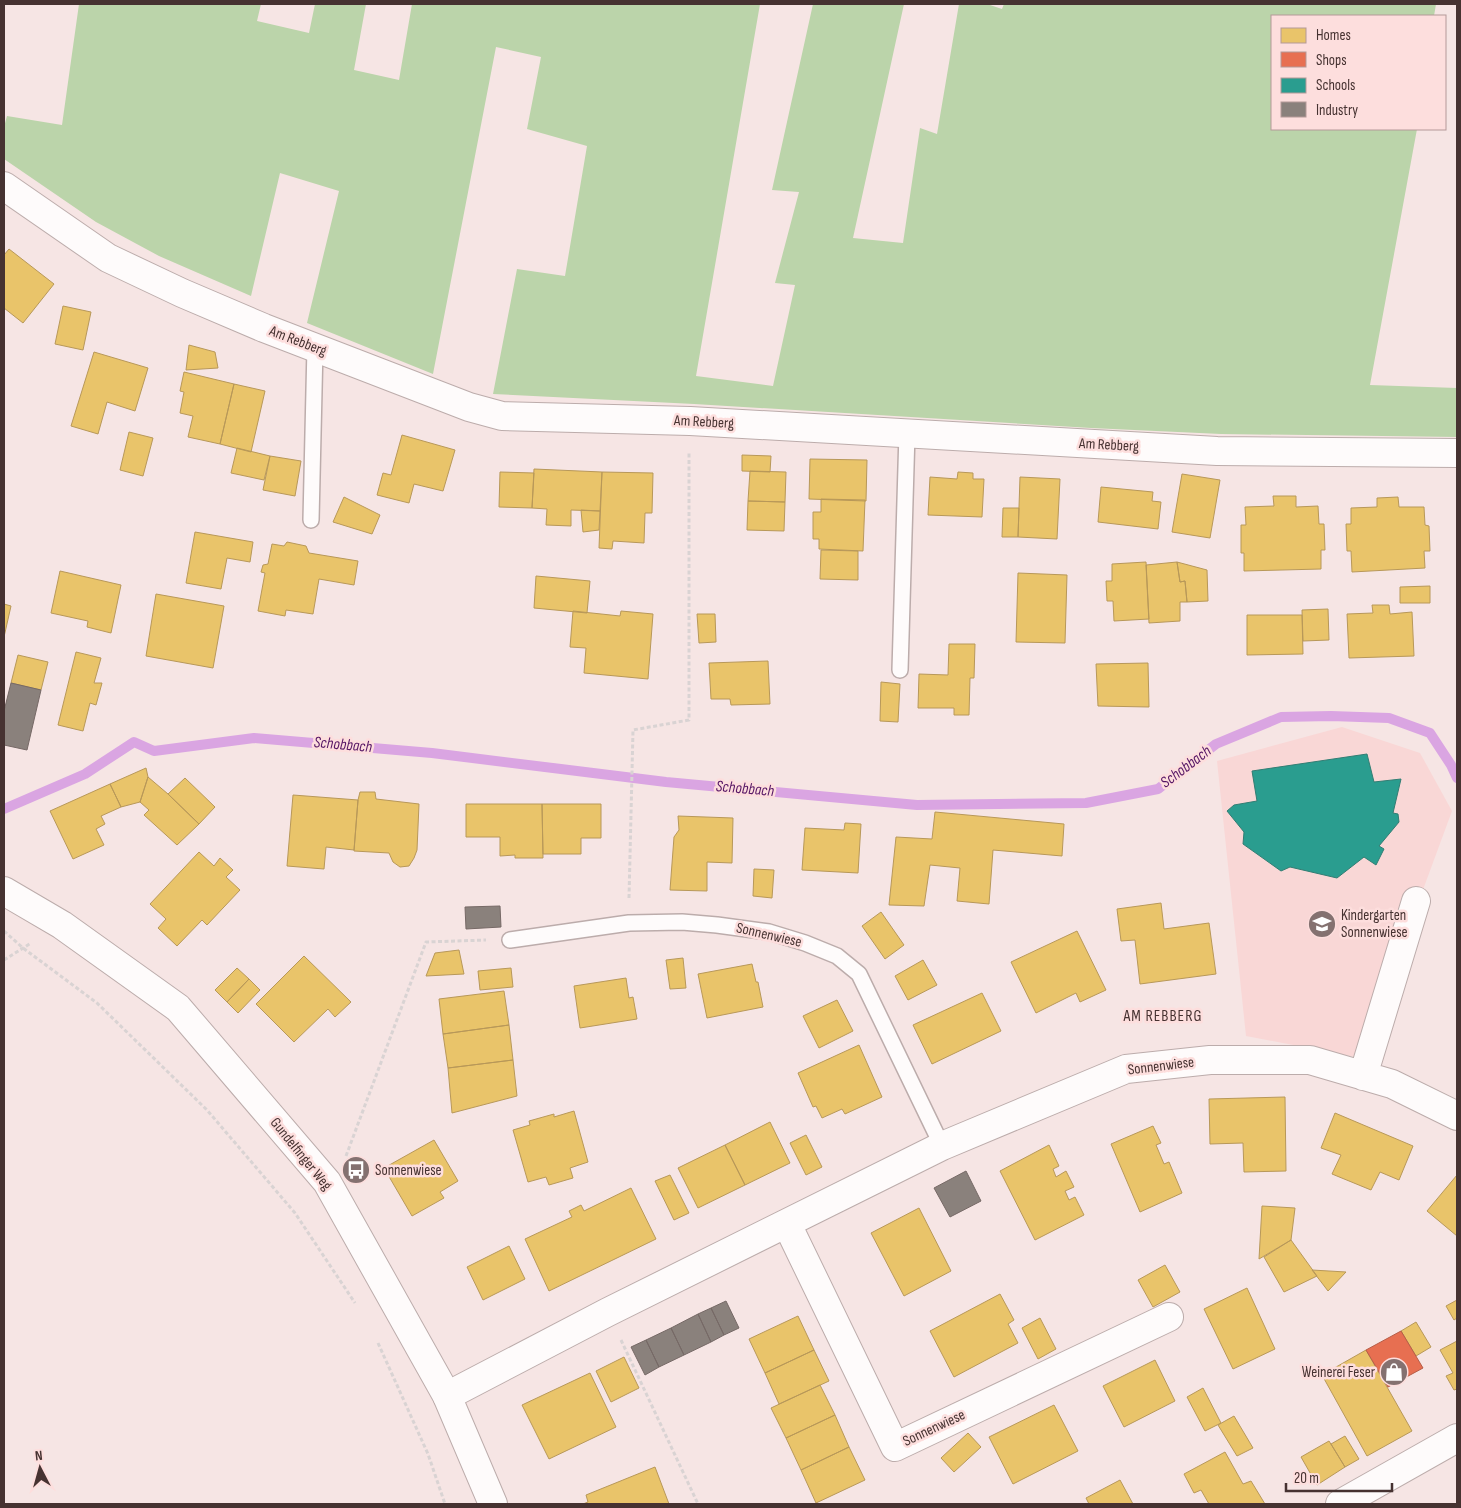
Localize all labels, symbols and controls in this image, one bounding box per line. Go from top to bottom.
legend [1271,15,1446,130]
text: Homes [1316,26,1351,45]
text: Shops [1316,51,1347,70]
text: Schools [1316,76,1355,95]
text: Industry [1316,101,1358,120]
street label: Am Rebberg [266,321,329,361]
street label: Am Rebberg [673,411,734,433]
street label: Am Rebberg [1078,434,1139,456]
water label: Schobbach [313,733,373,757]
water label: Schobbach [1157,742,1215,792]
water label: Schobbach [715,777,775,801]
place label: Kindergarten Sonnenwiese [1341,906,1408,942]
school or university icon: Kindergarten Sonnenwiese [1307,909,1337,939]
street label: Sonnenwiese [734,918,804,952]
district label: AM REBBERG [1122,1007,1203,1026]
street label: Sonnenwiese [1127,1053,1195,1079]
street label: Gundelfinger Weg [266,1114,336,1194]
bus stop icon: Sonnenwiese [341,1155,371,1185]
place label: Sonnenwiese [375,1161,442,1180]
shop icon: Weinerei Feser [1379,1357,1409,1387]
place label: Weinerei Feser [1302,1363,1376,1382]
street label: Sonnenwiese [900,1405,968,1451]
north arrow [15,1443,65,1493]
text: N [34,1447,43,1464]
scale bar [1286,1460,1392,1492]
text: 20 m [1294,1469,1319,1488]

